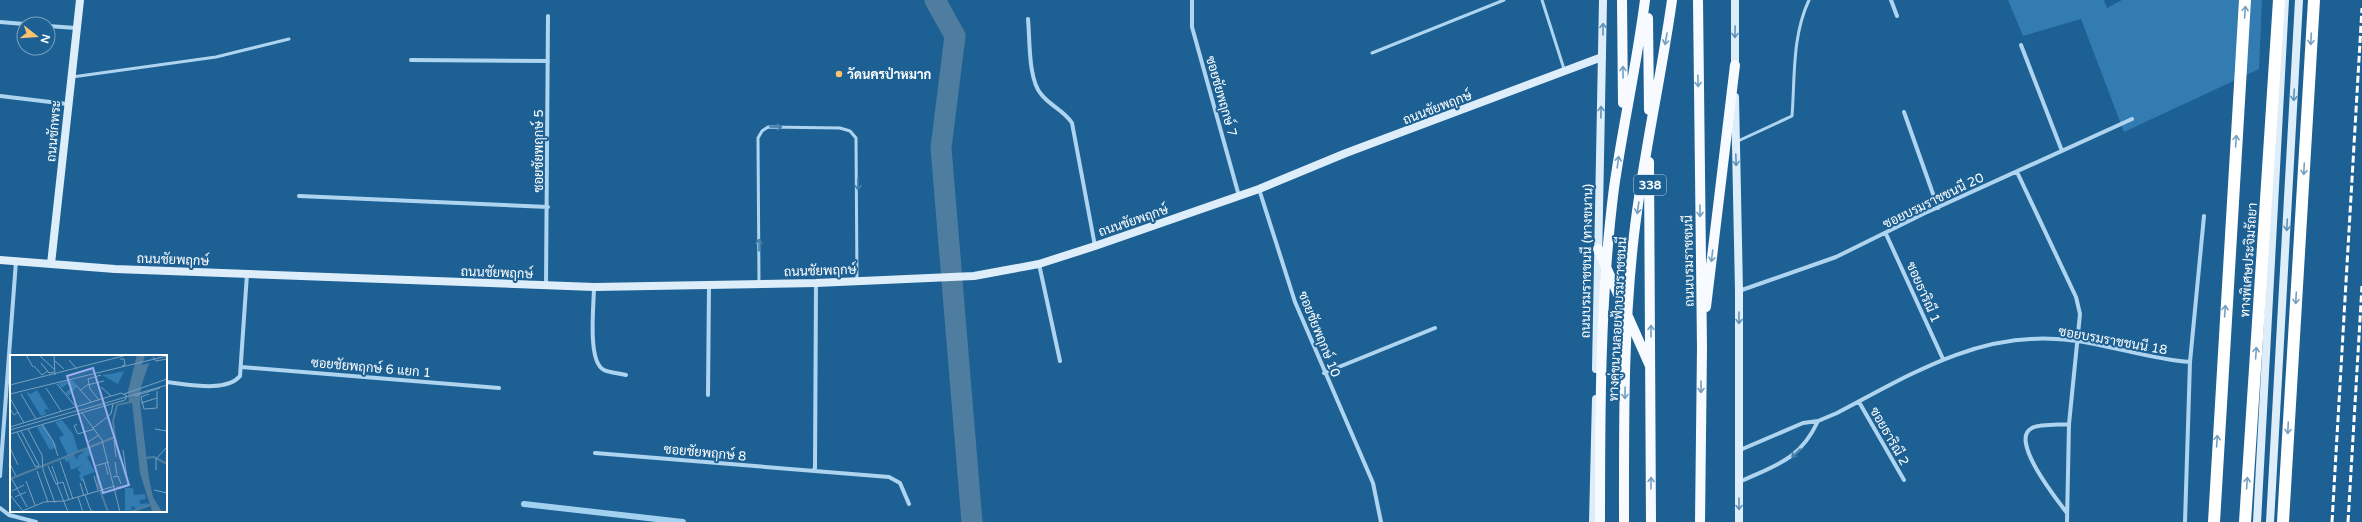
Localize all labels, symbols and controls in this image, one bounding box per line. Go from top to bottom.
one-way arrow [2241,6,2248,19]
north arrow [16,16,56,56]
one-way arrow [1599,23,1607,36]
one-way arrow [1731,25,1739,38]
one-way arrow [1662,32,1670,45]
one-way arrow [2308,32,2315,45]
text: N [38,33,53,45]
street label: ซอยชัยพฤกษ์ 7 [1202,54,1242,138]
place label: วัดนครป่าหมาก [847,66,931,83]
one-way arrow [1619,66,1627,79]
marker: วัดนครป่าหมาก [834,69,844,79]
one-way arrow [1695,74,1702,87]
street label: ถนนชัยพฤกษ์ [1400,86,1474,128]
one-way arrow [2290,88,2297,101]
street label: ถนนชักพระ [43,99,65,163]
one-way arrow [1597,106,1605,119]
street label: ซอยชัยพฤกษ์ 5 [529,109,547,193]
one-way arrow [769,123,782,131]
one-way arrow [2232,135,2240,148]
one-way arrow [1732,153,1740,166]
one-way arrow [1614,156,1622,169]
one-way arrow [2300,162,2307,175]
street label: ซอยบรมราชชนนี 20 [1879,168,1987,232]
road number: 338 [1634,175,1666,195]
one-way arrow [854,177,862,190]
street label: ถนนบรมราชชนนี (ทางขนาน) [1576,184,1596,338]
street label: ถนนชัยพฤกษ์ [1096,200,1170,240]
one-way arrow [1634,201,1642,214]
street label: ทางพิเศษประจิมรัถยา [2236,202,2261,318]
one-way arrow [1696,204,1704,217]
street label: ถนนบรมราชชนนี [1678,215,1698,307]
one-way arrow [2283,218,2290,231]
street label: ทางคู่ขนานลอยฟ้าบรมราชชนนี [1604,236,1631,402]
one-way arrow [755,239,763,252]
street label: ถนนชัยพฤกษ์ [136,249,210,269]
one-way arrow [1708,249,1716,262]
street label: ซอยธาริณี 1 [1903,259,1945,325]
street label: ถนนชัยพฤกษ์ [783,260,857,280]
street label: ถนนชัยพฤกษ์ [460,262,534,282]
street label: ซอยชัยพฤกษ์ 10 [1295,288,1345,380]
one-way arrow [2292,291,2300,304]
one-way arrow [2222,305,2229,318]
one-way arrow [1735,311,1743,324]
street label: ซอยบรมราชชนนี 18 [2057,322,2169,358]
one-way arrow [1647,325,1655,338]
one-way arrow [2252,347,2260,360]
street label: ซอยชัยพฤกษ์ 6 แยก 1 [310,353,432,381]
inset map [10,355,167,512]
one-way arrow [1697,380,1705,393]
one-way arrow [1621,386,1629,399]
street label: ซอยธาริณี 2 [1866,403,1914,469]
one-way arrow [2285,421,2292,434]
one-way arrow [2214,435,2221,448]
street label: ซอยชัยพฤกษ์ 8 [663,439,747,465]
one-way arrow [1791,448,1801,457]
one-way arrow [1647,477,1655,490]
one-way arrow [2244,477,2251,490]
one-way arrow [1735,497,1743,510]

